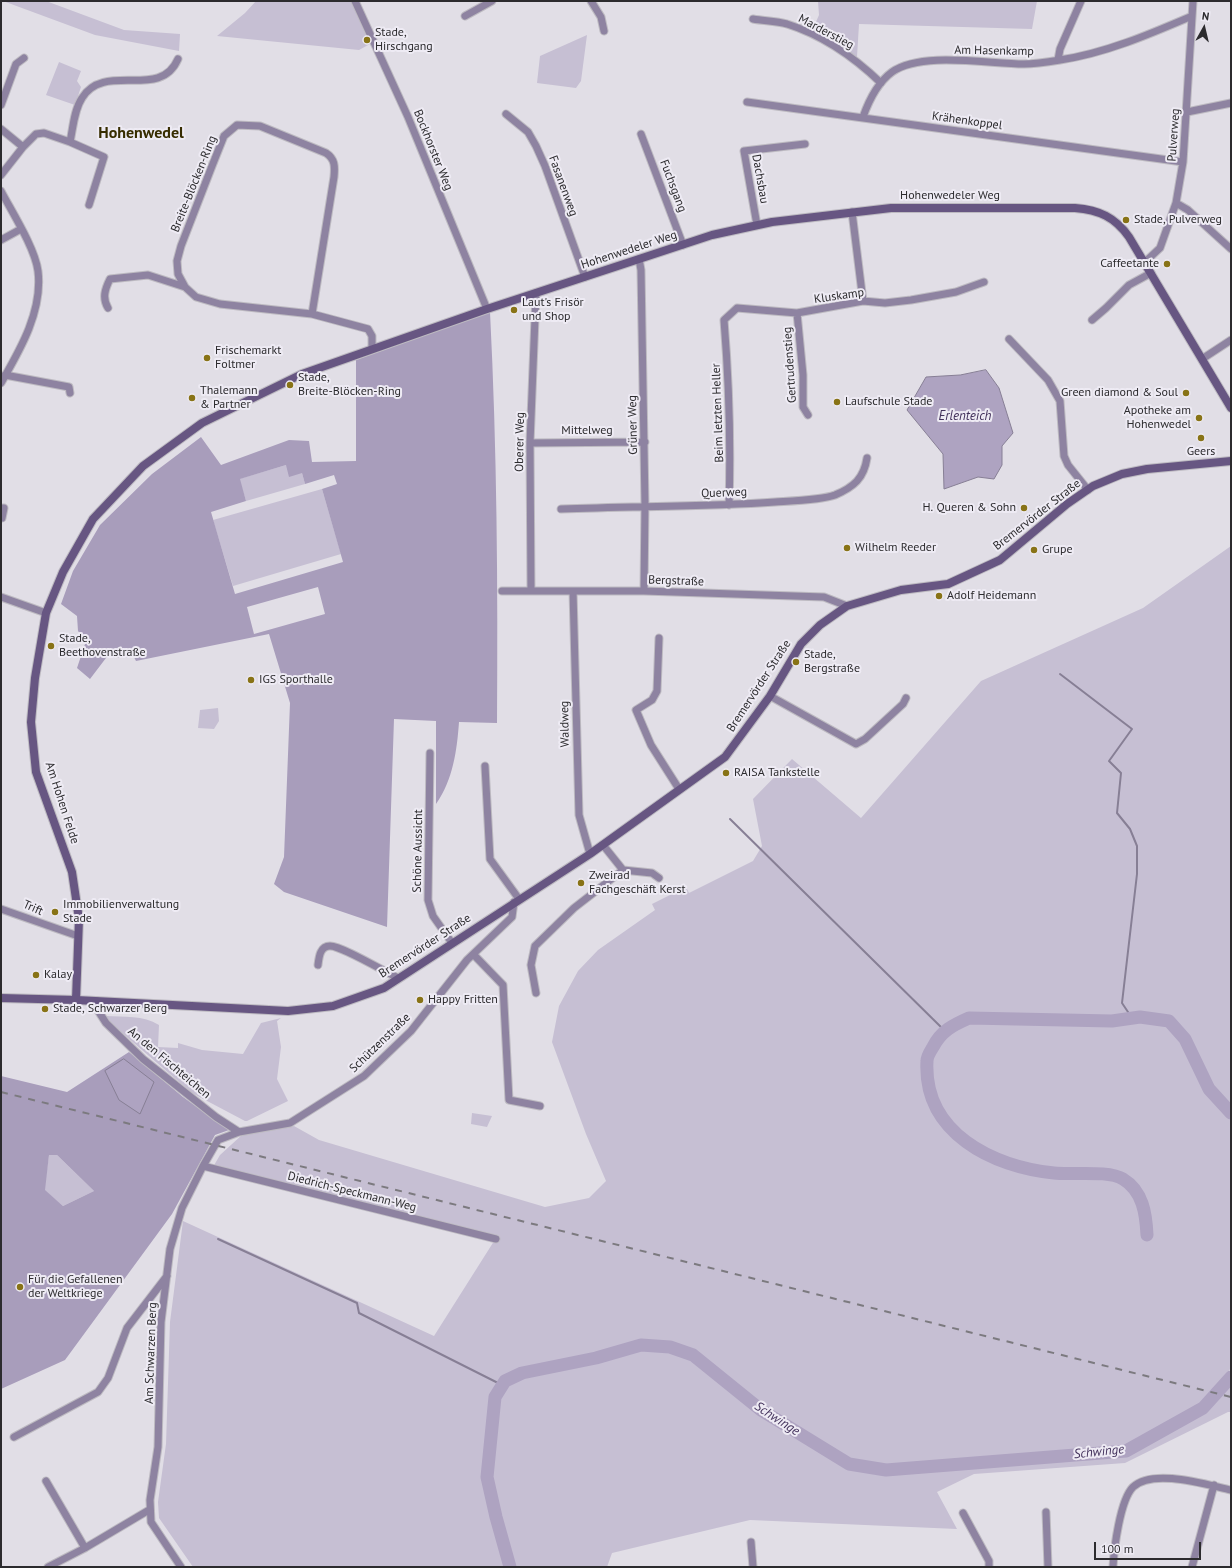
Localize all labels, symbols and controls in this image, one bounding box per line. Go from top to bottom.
north arrow [1184,8,1224,48]
text: N [1201,9,1210,24]
street label: Marderstieg [796,11,856,53]
place label: Stade, Hirschgang [375,26,433,54]
marker: Stade, Hirschgang [362,35,372,45]
street label: Am Hasenkamp [954,43,1034,59]
street label: Bockhorster Weg [410,107,456,193]
street label: Pulverweg [1165,108,1183,162]
street label: Krähenkoppel [931,109,1003,133]
district label: Hohenwedel [98,123,184,143]
street label: Breite-Blöcken-Ring [168,134,220,234]
street label: Dachsbau [749,153,771,205]
street label: Fasanenweg [545,154,581,218]
street label: Fuchsgang [656,158,690,214]
street label: Hohenwedeler Weg [900,189,1000,203]
place label: Stade, Pulverweg [1134,213,1222,227]
marker: Stade, Pulverweg [1121,215,1131,225]
street label: Hohenwedeler Weg [579,228,679,272]
place label: Caffeetante [1100,257,1159,271]
marker: Caffeetante [1162,259,1172,269]
street label: Kluskamp [813,285,865,307]
place label: Laut's Frisör und Shop [522,296,584,324]
marker: Laut's Frisör und Shop [509,305,519,315]
street label: Gertrudenstieg [780,326,800,404]
place label: Frischemarkt Foltmer [215,344,281,372]
marker: Frischemarkt Foltmer [202,353,212,363]
street label: Beim letzten Heller [709,363,727,463]
place label: Stade, Breite-Blöcken-Ring [298,371,401,399]
marker: Stade, Breite-Blöcken-Ring [285,380,295,390]
place label: Thalemann & Partner [200,384,258,412]
place label: Green diamond & Soul [1061,386,1178,400]
marker: Green diamond & Soul [1181,388,1191,398]
marker: Thalemann & Partner [187,393,197,403]
street label: Grüner Weg [625,395,641,455]
place label: Laufschule Stade [845,395,932,409]
marker: Laufschule Stade [832,397,842,407]
place label: Apotheke am Hohenwedel [1124,404,1191,432]
water label: Erlenteich [939,408,991,424]
street label: Oberer Weg [512,412,528,472]
marker: Apotheke am Hohenwedel [1194,413,1204,423]
street label: Mittelweg [561,424,613,438]
marker: Geers [1196,433,1206,443]
place label: Geers [1187,445,1215,459]
street label: Bremervörder Straße [990,476,1084,554]
street label: Querweg [701,485,747,501]
place label: H. Queren & Sohn [923,501,1016,515]
marker: H. Queren & Sohn [1019,503,1029,513]
place label: Wilhelm Reeder [855,541,936,555]
marker: Wilhelm Reeder [842,543,852,553]
place label: Grupe [1042,543,1072,557]
marker: Grupe [1029,545,1039,555]
street label: Bergstraße [648,573,704,589]
place label: Adolf Heidemann [947,589,1036,603]
marker: Adolf Heidemann [934,591,944,601]
place label: Stade, Beethovenstraße [59,632,146,660]
street label: Bremervörder Straße [724,637,794,735]
marker: Stade, Beethovenstraße [46,641,56,651]
place label: Stade, Bergstraße [804,648,860,676]
marker: Stade, Bergstraße [791,657,801,667]
place label: IGS Sporthalle [259,673,333,687]
marker: IGS Sporthalle [246,675,256,685]
street label: Waldweg [557,701,573,747]
street label: Am Hohen Felde [42,760,82,846]
place label: RAISA Tankstelle [734,766,820,780]
marker: RAISA Tankstelle [721,768,731,778]
street label: Schöne Aussicht [410,809,426,893]
place label: Zweirad Fachgeschäft Kerst [589,869,686,897]
marker: Zweirad Fachgeschäft Kerst [576,878,586,888]
street label: Trift [21,897,45,919]
place label: Immobilienverwaltung Stade [63,898,179,926]
marker: Immobilienverwaltung Stade [50,907,60,917]
street label: Bremervörder Straße [376,911,474,981]
place label: Kalay [44,968,72,982]
marker: Kalay [31,970,41,980]
place label: Happy Fritten [428,993,498,1007]
marker: Happy Fritten [415,995,425,1005]
place label: Stade, Schwarzer Berg [53,1002,167,1016]
marker: Stade, Schwarzer Berg [40,1004,50,1014]
street label: Schützenstraße [347,1010,413,1076]
street label: An den Fischteichen [125,1024,213,1102]
street label: Diedrich-Speckmann-Weg [286,1169,418,1215]
place label: Für die Gefallenen der Weltkriege [28,1273,122,1301]
marker: Für die Gefallenen der Weltkriege [15,1282,25,1292]
street label: Am Schwarzen Berg [142,1302,160,1404]
water label: Schwinge [752,1399,802,1439]
water label: Schwinge [1073,1442,1125,1462]
scale bar [1096,1534,1203,1560]
text: 100 m [1101,1541,1134,1556]

